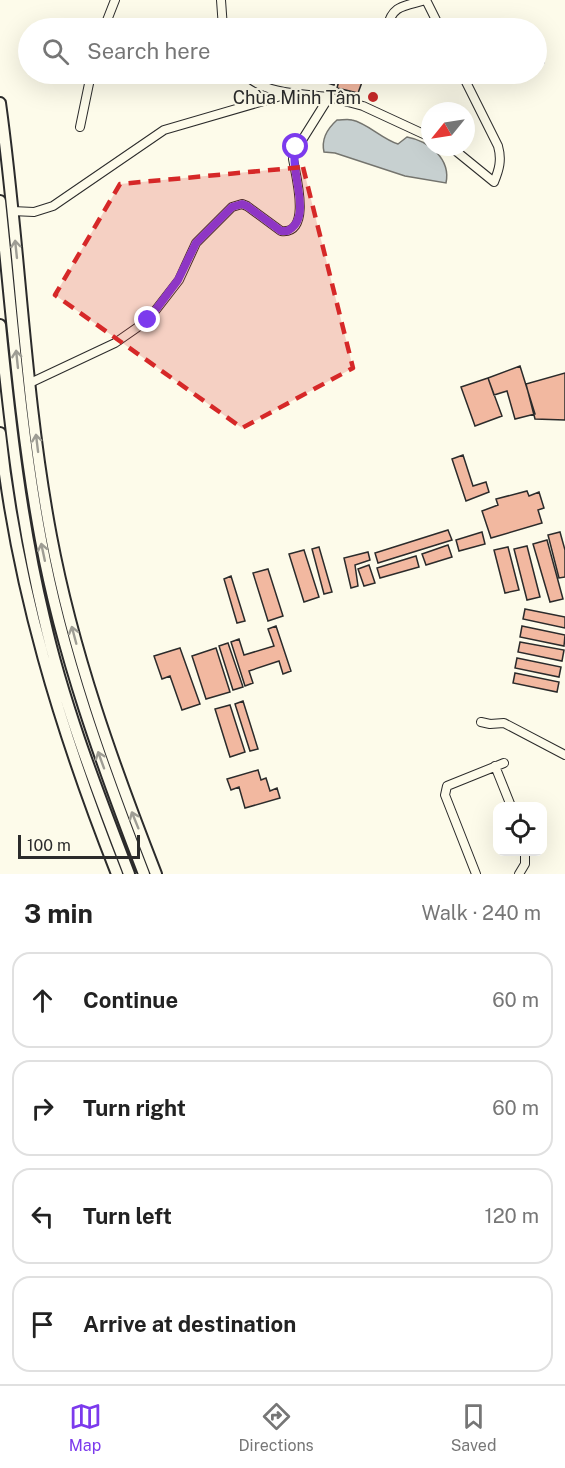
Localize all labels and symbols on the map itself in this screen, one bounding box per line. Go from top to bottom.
place label: Chùa Minh Tâm [233,87,361,108]
marker: Chùa Minh Tâm [366,90,380,104]
north arrow [421,102,475,156]
route start [282,133,308,159]
one-way arrow [10,240,21,260]
route end [134,306,160,332]
one-way arrow [11,350,22,370]
one-way arrow [31,434,42,454]
one-way arrow [37,543,48,563]
one-way arrow [67,625,79,644]
one-way arrow [95,752,106,770]
one-way arrow [129,811,140,829]
scale bar [18,832,140,860]

